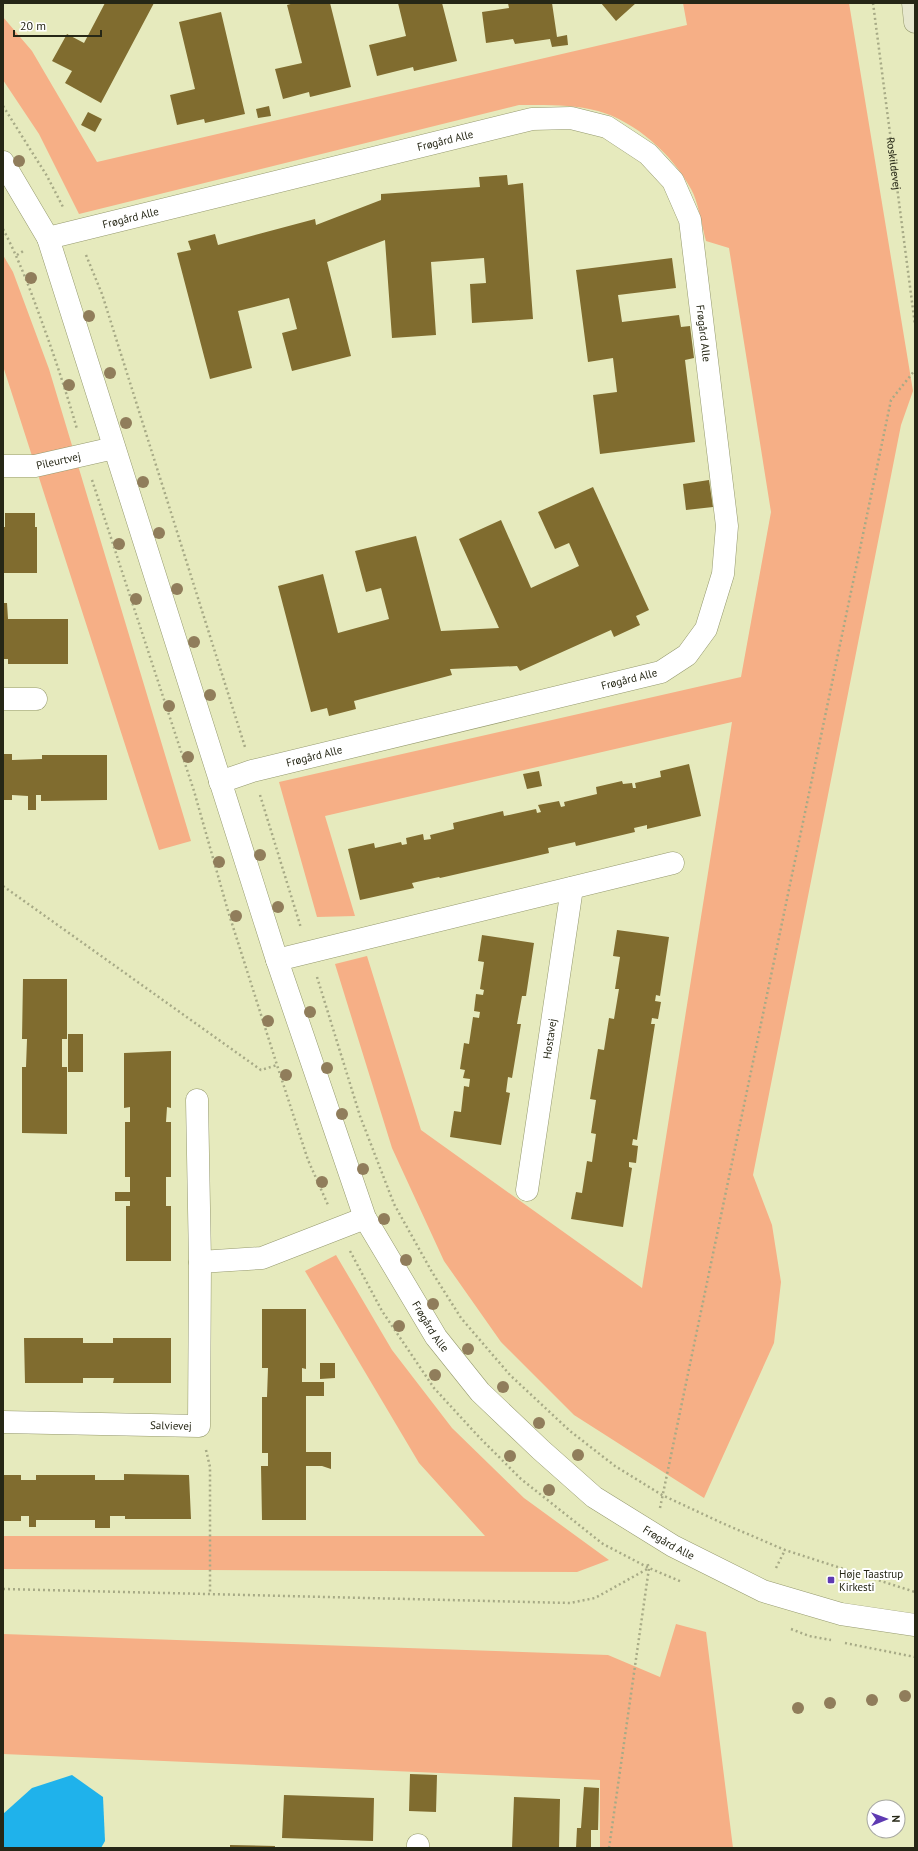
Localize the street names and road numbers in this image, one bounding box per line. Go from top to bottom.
street label: Frøgård Alle [416,127,475,154]
street label: Roskildevej [884,136,904,191]
street label: Frøgård Alle [101,204,161,231]
street label: Frøgård Alle [693,304,714,363]
street label: Pileurtvej [35,449,82,473]
street label: Frøgård Alle [599,665,659,693]
street label: Frøgård Alle [284,742,344,770]
street label: Hostavej [540,1017,559,1060]
street label: Frøgård Alle [409,1298,452,1355]
street label: Salvievej [150,1418,192,1433]
street label: Frøgård Alle [640,1522,697,1563]

